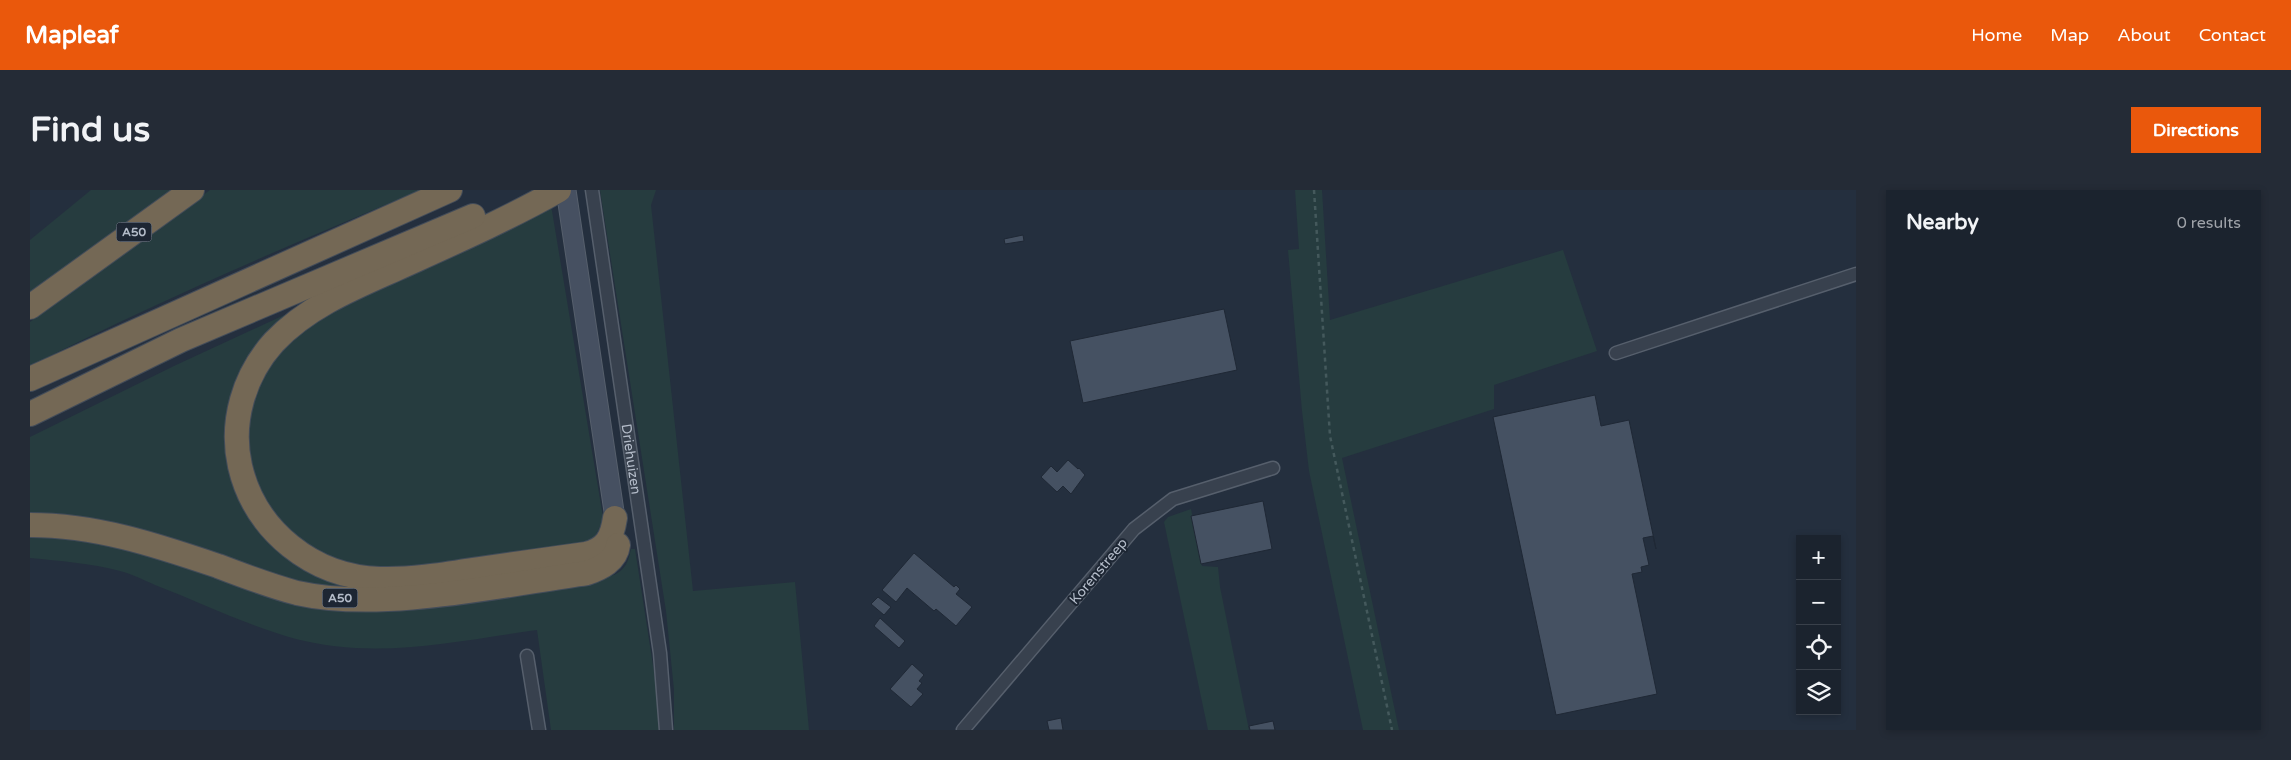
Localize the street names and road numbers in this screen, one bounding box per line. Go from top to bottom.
road number: A50 [116,222,152,242]
street label: Driehuizen [617,423,645,496]
street label: Korenstreep [1066,535,1131,608]
road number: A50 [322,588,358,608]

